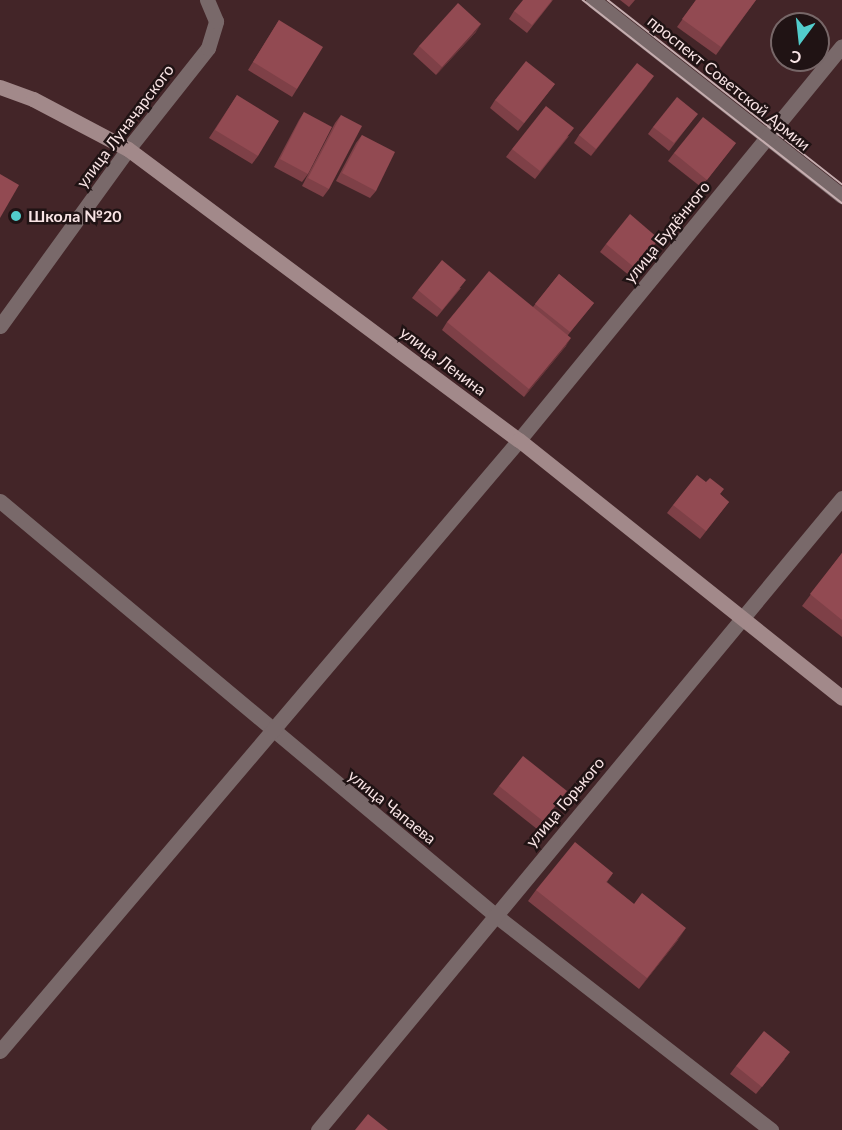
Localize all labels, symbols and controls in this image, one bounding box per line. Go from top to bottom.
street label: проспект Советской Армии [644,11,814,155]
north arrow [770,12,830,72]
street label: улица Луначарского [72,61,178,191]
street label: улица Будённого [620,177,714,287]
place label: Школа №20 [28,206,122,226]
marker: Школа №20 [9,209,23,223]
street label: улица Ленина [396,322,490,400]
street label: улица Горького [522,753,608,851]
street label: улица Чапаева [344,766,440,848]

